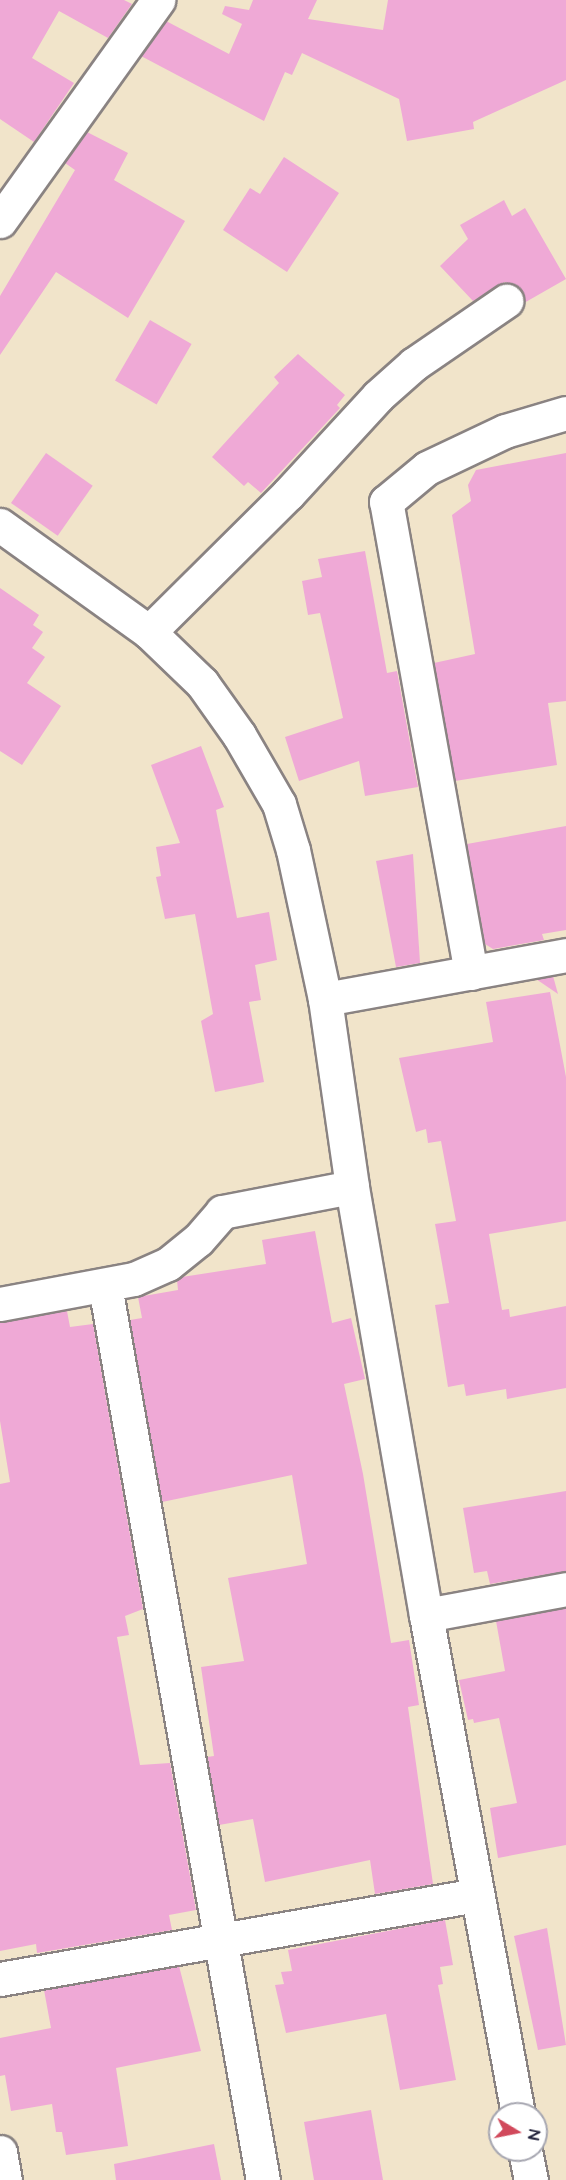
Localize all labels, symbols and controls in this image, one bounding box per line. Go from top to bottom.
north arrow [488,2102,548,2162]
text: N [522,2128,545,2142]

